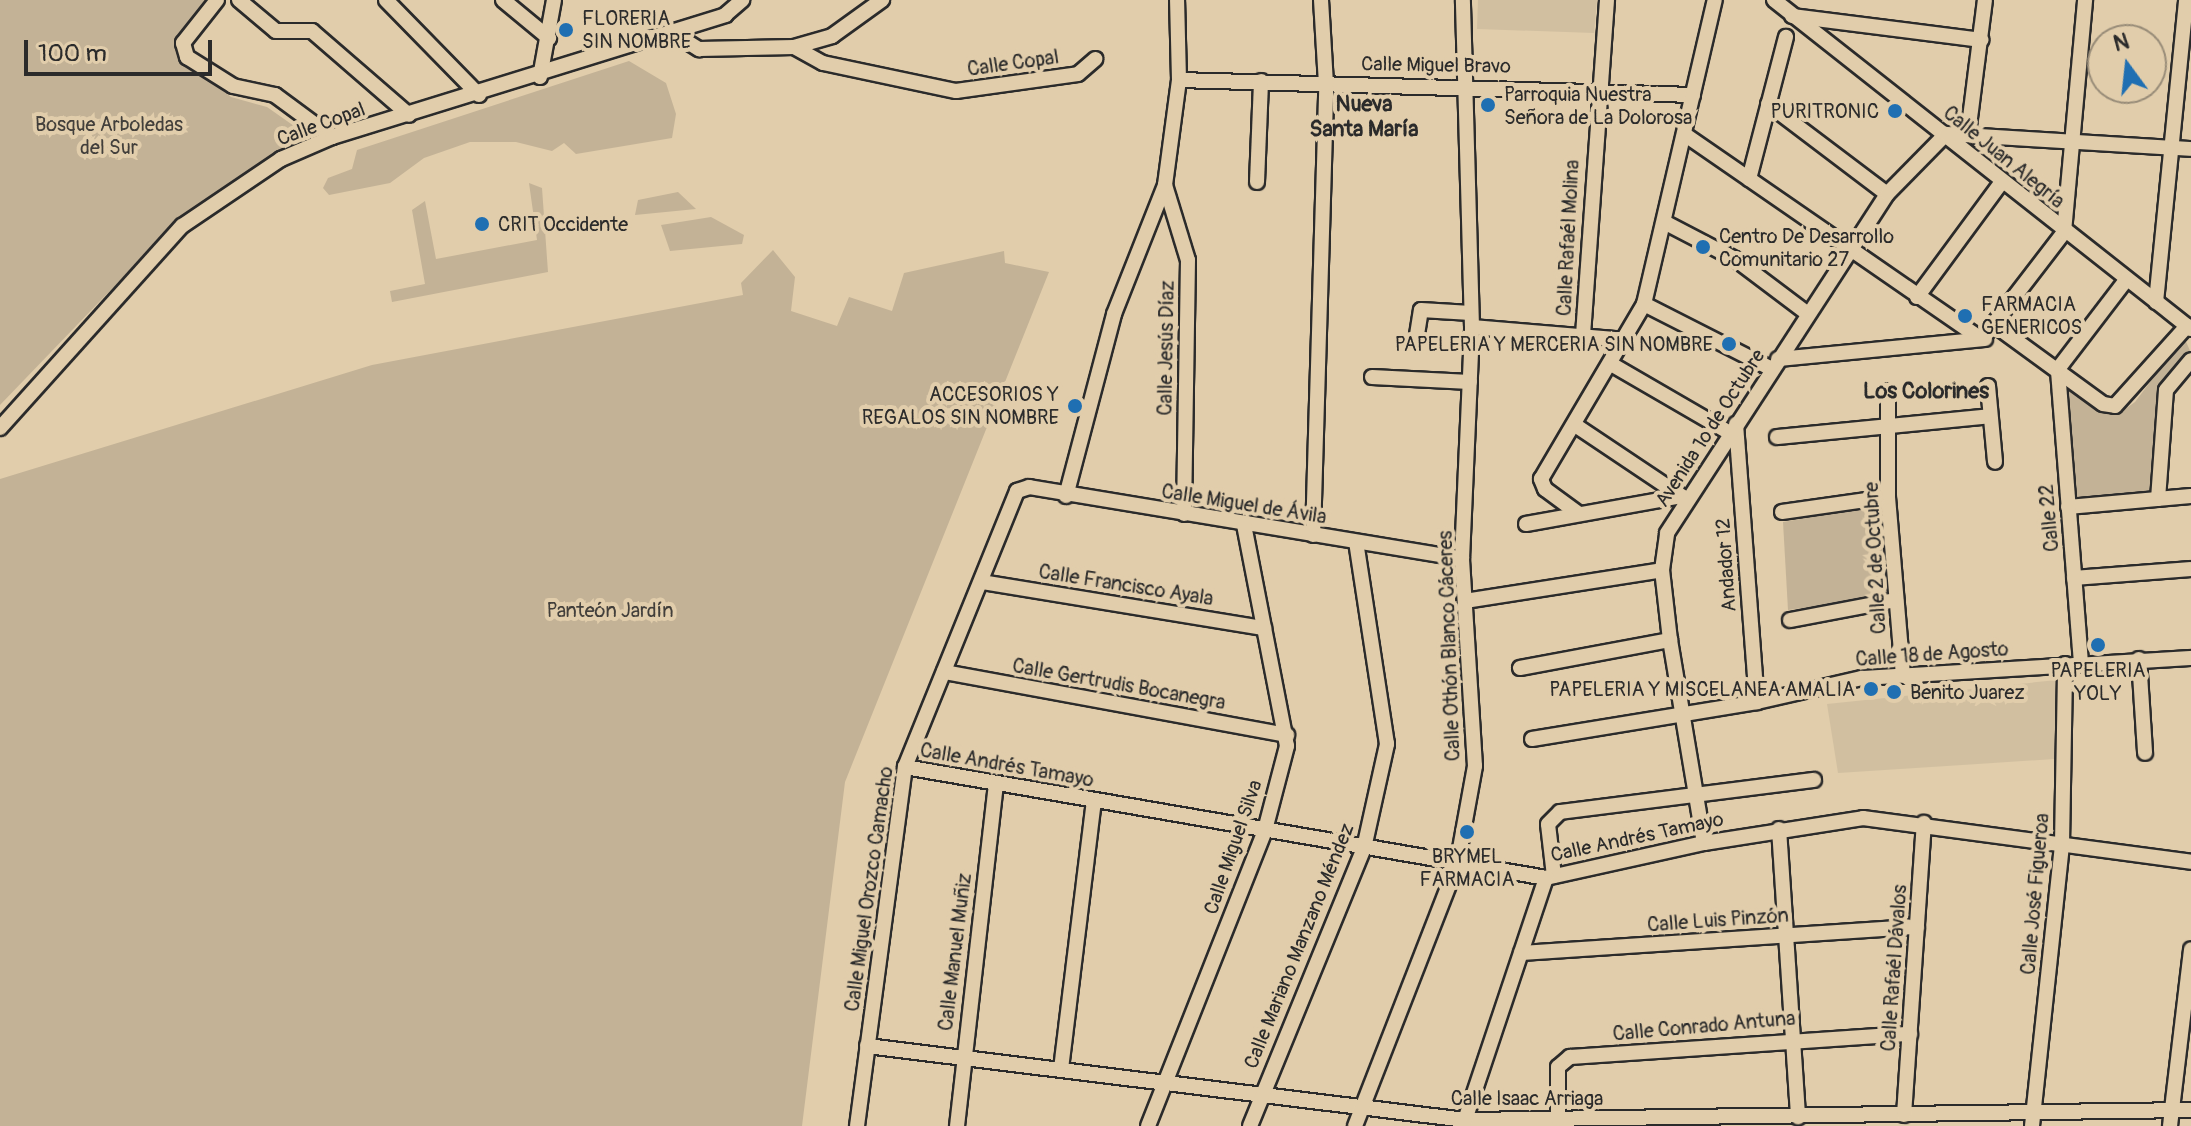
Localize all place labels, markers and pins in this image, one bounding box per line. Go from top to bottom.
place label: FLORERIA SIN NOMBRE [582,6,691,53]
marker: FLORERIA SIN NOMBRE [557,21,575,39]
place label: Parroquia Nuestra Señora de La Dolorosa [1504,82,1692,129]
marker: Parroquia Nuestra Señora de La Dolorosa [1479,96,1497,114]
place label: PURITRONIC [1771,99,1879,123]
marker: PURITRONIC [1886,102,1904,120]
place label: CRIT Occidente [498,212,628,236]
marker: CRIT Occidente [473,215,491,233]
place label: Centro De Desarrollo Comunitario 27 [1719,224,1894,271]
marker: Centro De Desarrollo Comunitario 27 [1694,238,1712,256]
place label: FARMACIA GENERICOS [1981,292,2082,339]
marker: FARMACIA GENERICOS [1956,307,1974,325]
place label: PAPELERIA Y MERCERIA SIN NOMBRE [1395,332,1713,356]
marker: PAPELERIA Y MERCERIA SIN NOMBRE [1720,335,1738,353]
place label: ACCESORIOS Y REGALOS SIN NOMBRE [862,382,1059,429]
marker: ACCESORIOS Y REGALOS SIN NOMBRE [1066,397,1084,415]
marker: PAPELERIA YOLY [2089,636,2107,654]
place label: PAPELERIA YOLY [2050,658,2146,705]
place label: PAPELERIA Y MISCELANEA AMALIA [1549,677,1855,701]
marker: PAPELERIA Y MISCELANEA AMALIA [1862,680,1880,698]
place label: Benito Juarez [1910,680,2025,704]
marker: Benito Juarez [1885,683,1903,701]
marker: BRYMEL FARMACIA [1458,823,1476,841]
place label: BRYMEL FARMACIA [1420,844,1514,891]

